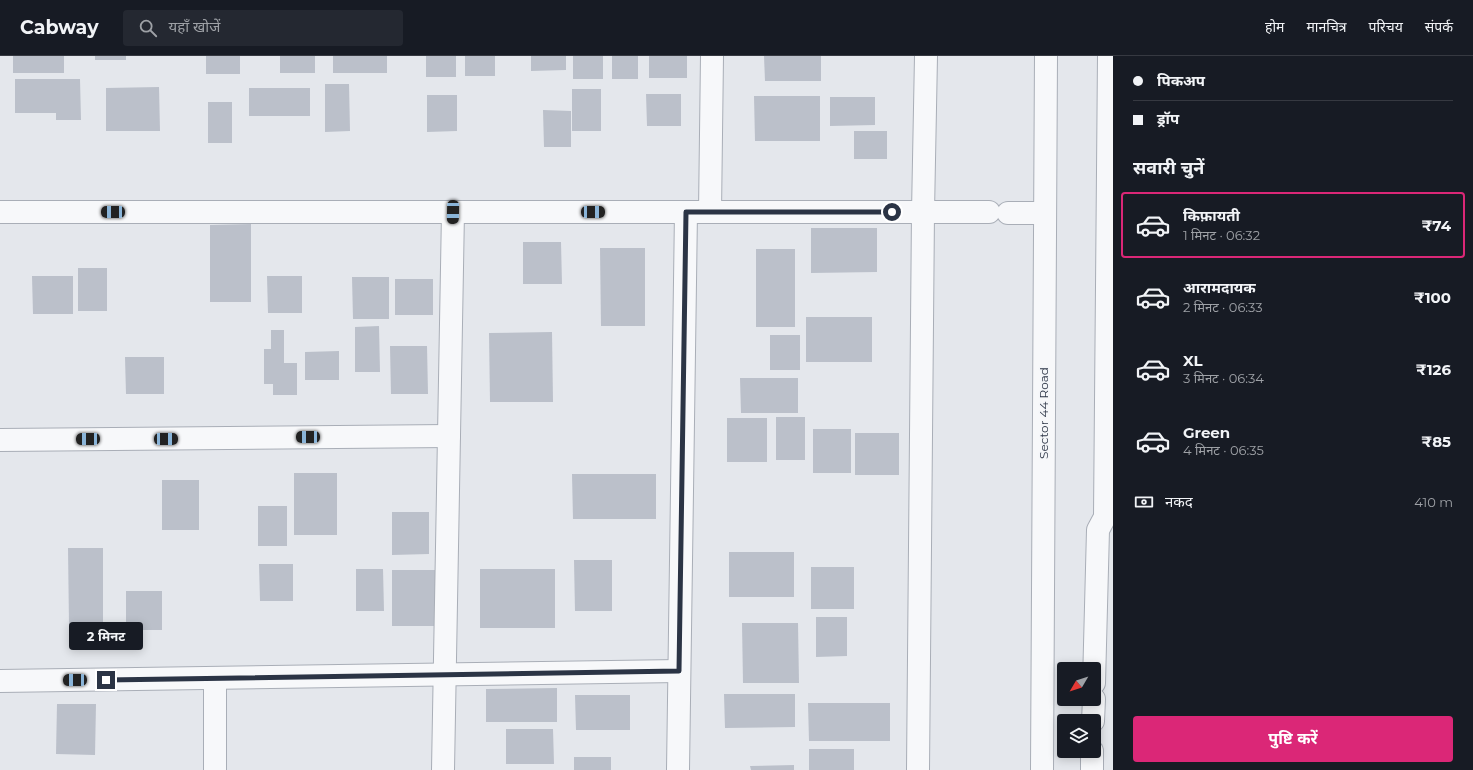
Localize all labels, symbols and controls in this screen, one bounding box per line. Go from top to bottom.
search box [123,10,403,46]
text: Cabway [20,16,99,39]
icon: search [137,17,159,39]
text: यहाँ खोजें [169,17,220,36]
text: होम [1265,18,1284,36]
text: मानचित्र [1306,18,1347,36]
text: परिचय [1369,18,1403,36]
text: संपर्क [1425,18,1453,36]
text: पिकअप [1157,71,1205,90]
text: ड्रॉप [1157,109,1179,128]
text: सवारी चुनें [1133,157,1204,179]
car [447,200,459,224]
route start [883,203,901,221]
car [101,206,125,218]
car [581,206,605,218]
text: किफ़ायती [1183,206,1240,225]
icon: car [1135,207,1171,243]
text: ₹74 [1421,216,1451,235]
text: 1 मिनट · 06:32 [1183,227,1260,243]
text: आरामदायक [1183,278,1256,297]
icon: car [1135,279,1171,315]
text: ₹100 [1414,288,1451,307]
text: 2 मिनट · 06:33 [1183,299,1263,315]
icon: car [1135,351,1171,387]
text: XL [1183,351,1202,370]
text: ₹126 [1416,360,1451,379]
street label: Sector 44 Road [1036,367,1051,459]
text: 3 मिनट · 06:34 [1183,370,1264,386]
icon: car [1135,423,1171,459]
text: Green [1183,423,1230,442]
car [296,431,320,443]
text: ₹85 [1421,432,1451,451]
car [76,433,100,445]
car [154,433,178,445]
text: 4 मिनट · 06:35 [1183,442,1264,458]
icon: cash [1133,491,1155,513]
text: नकद [1165,492,1193,511]
text: 410 m [1414,494,1453,510]
callout: 2 मिनट [69,622,143,650]
text: 2 मिनट [87,628,125,644]
north arrow [1057,662,1101,706]
map controls [1057,662,1101,758]
route end [97,671,115,689]
car [63,674,87,686]
button: layers [1057,714,1101,758]
button: पुष्टि करें [1133,716,1453,762]

